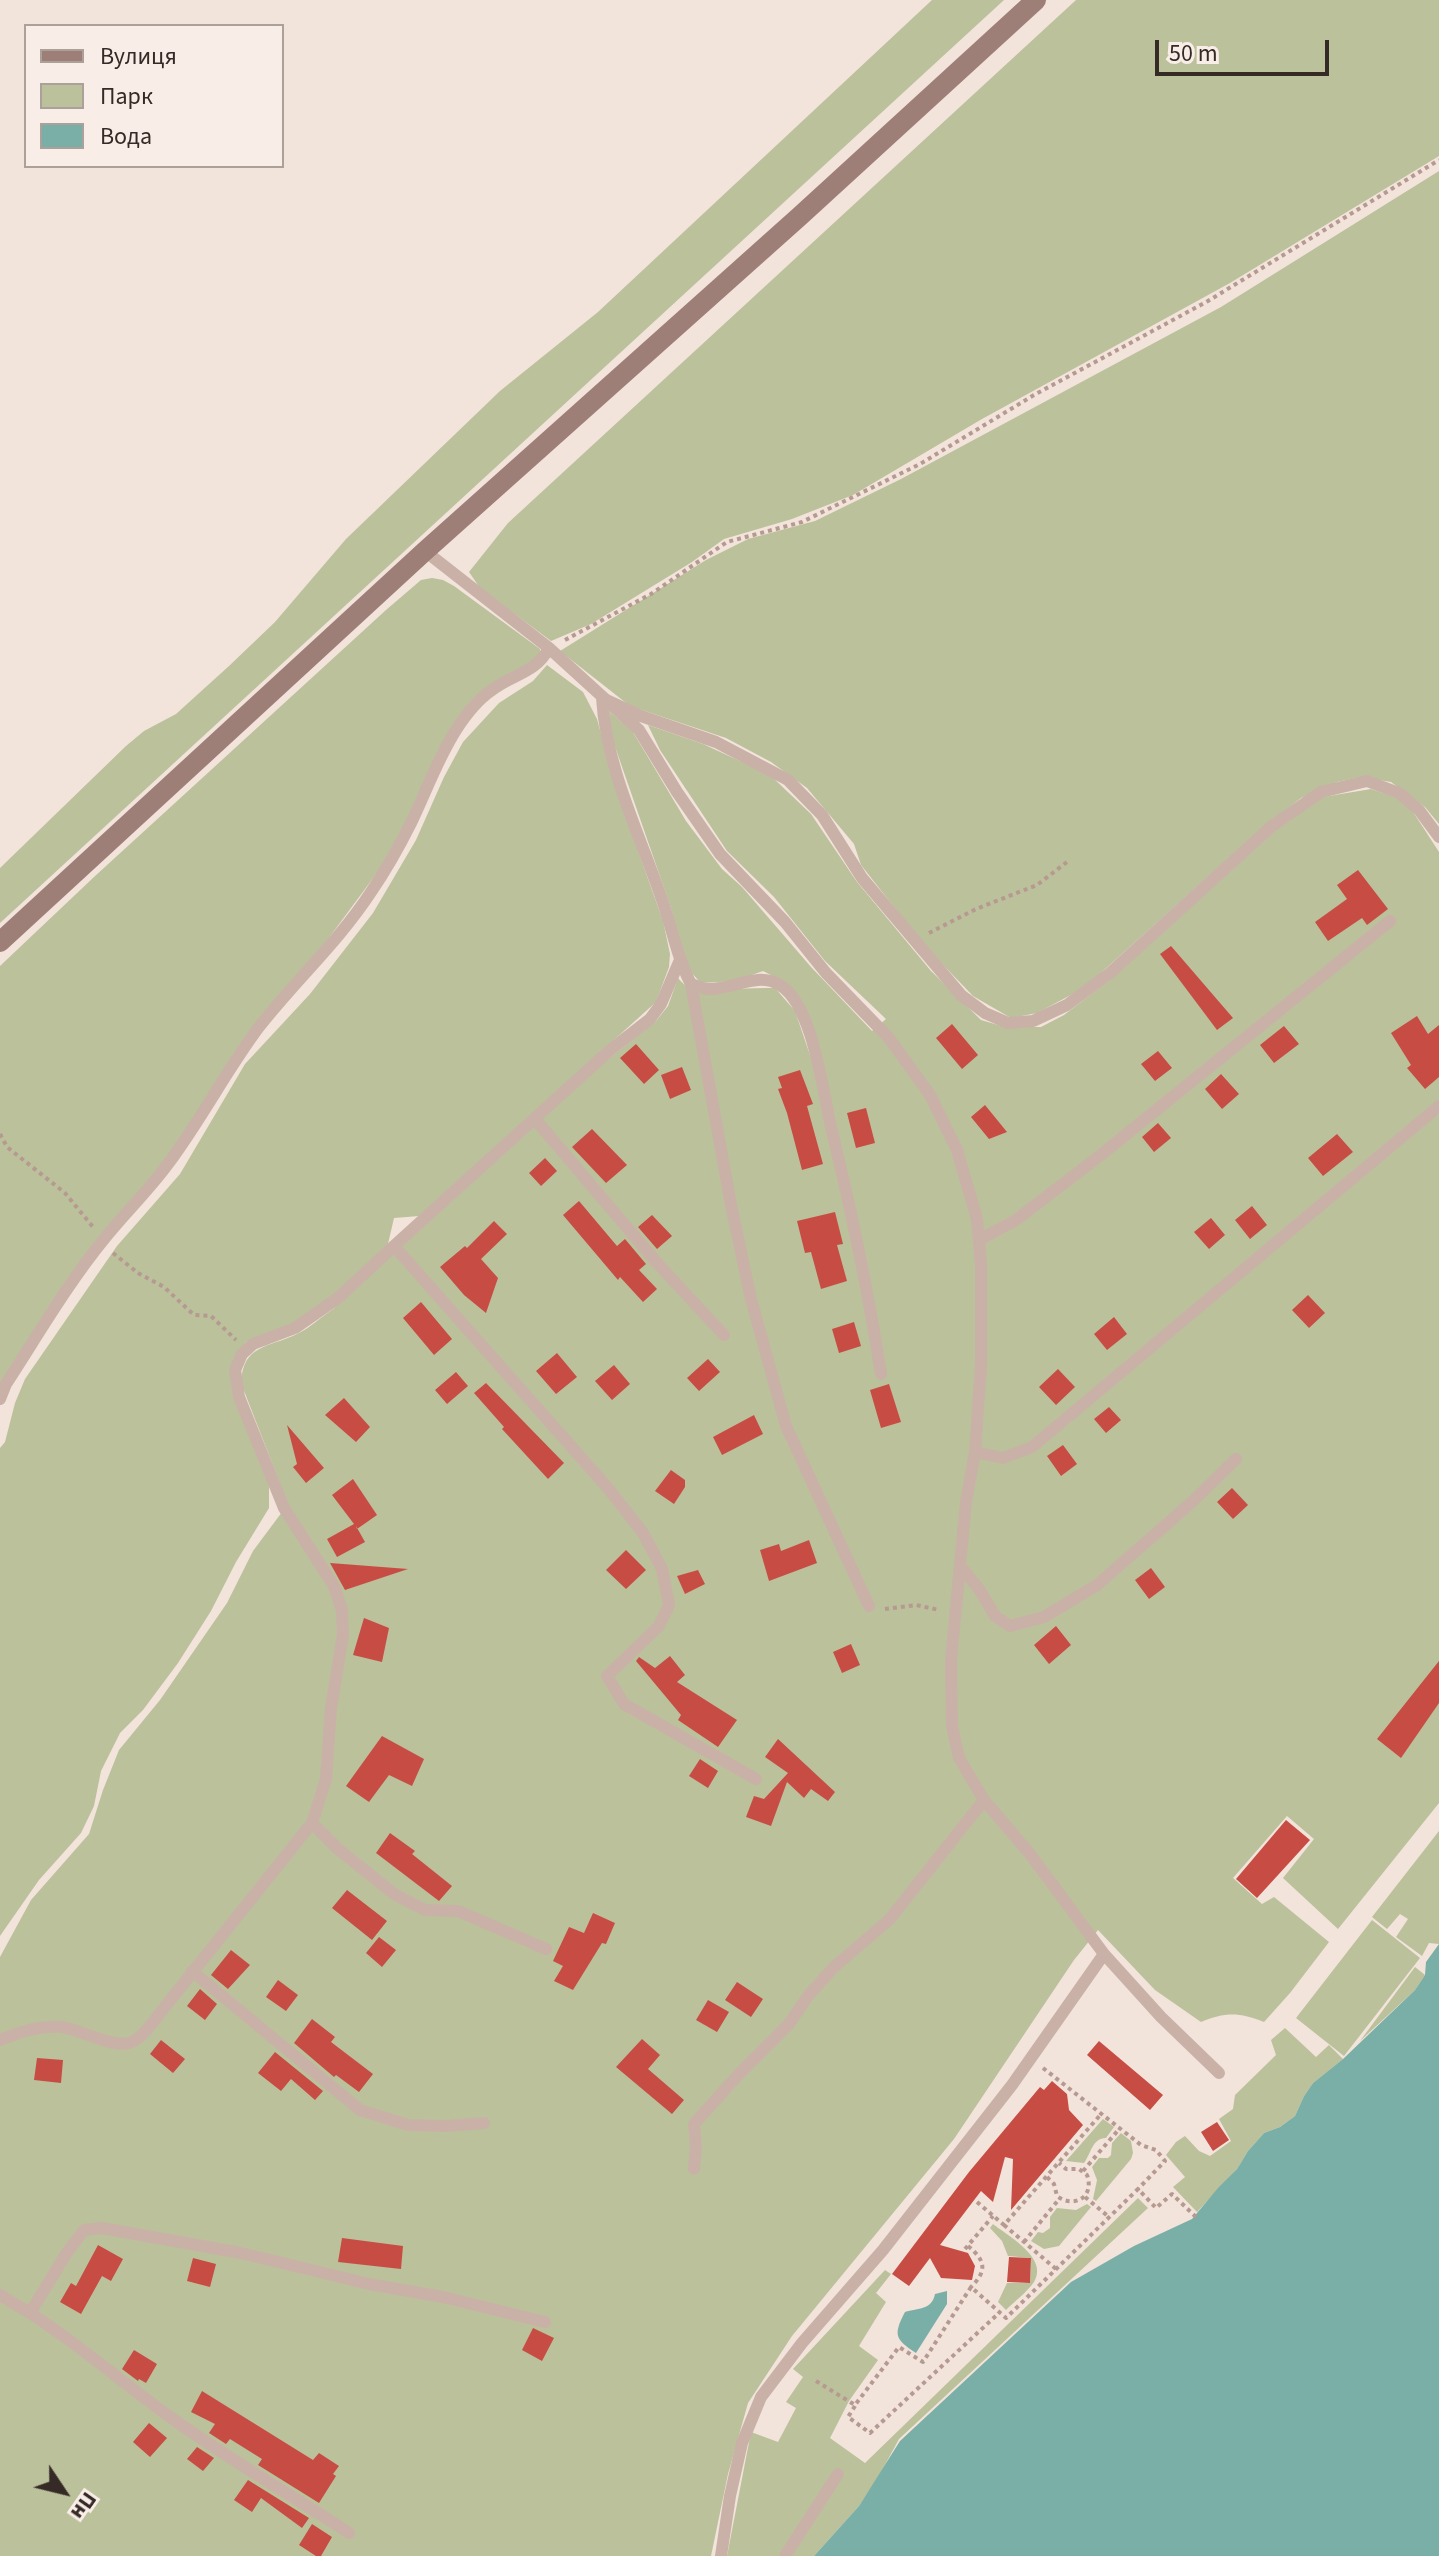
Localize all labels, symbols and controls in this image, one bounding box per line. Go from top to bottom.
legend [24,24,284,168]
scale bar [1159,24,1333,74]
text: 50 m [1169,36,1218,71]
text: Вулиця [100,39,177,74]
text: Парк [100,79,153,114]
text: Вода [100,119,152,154]
north arrow [24,2452,104,2532]
text: Пн [63,2485,105,2526]

